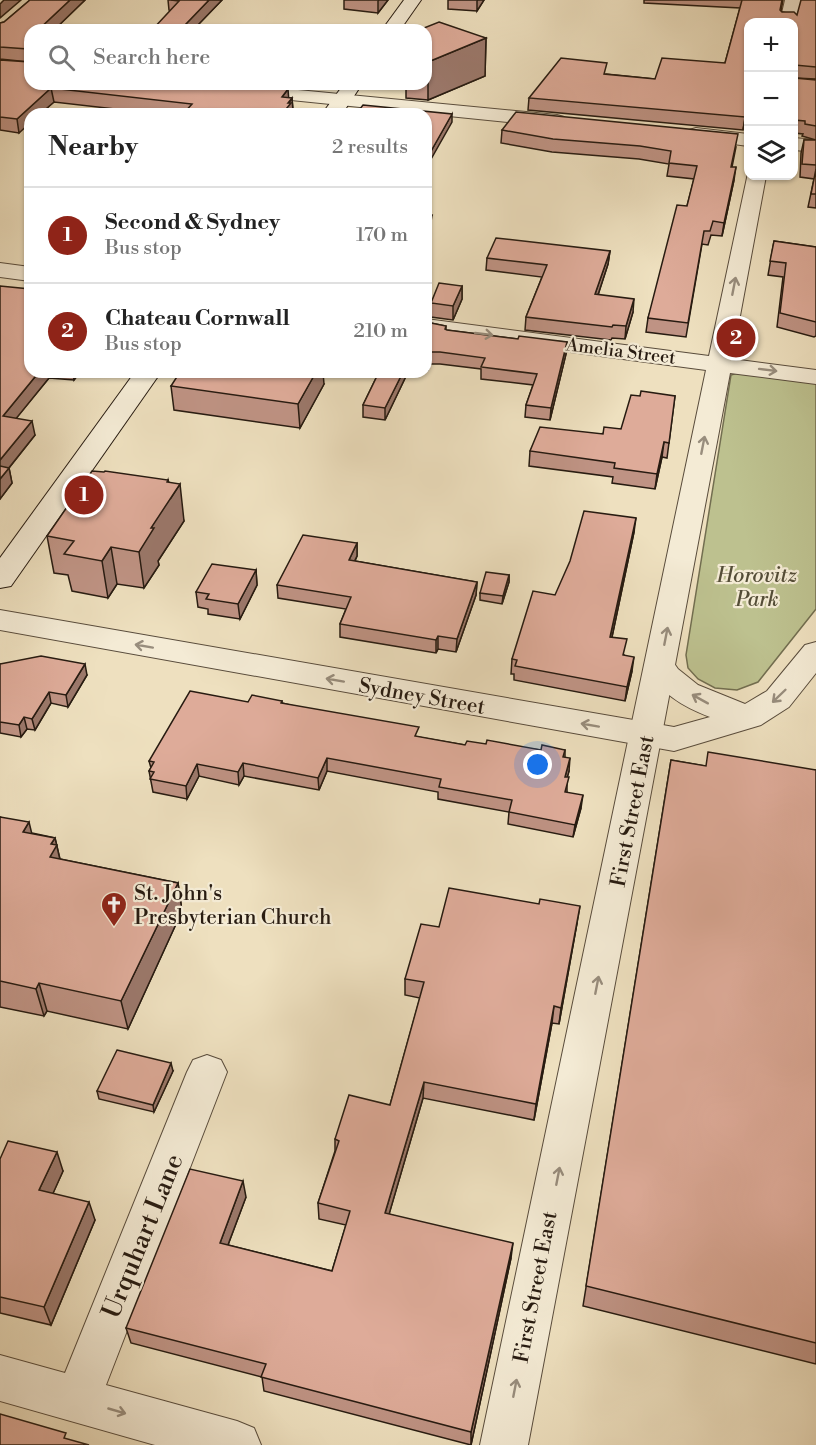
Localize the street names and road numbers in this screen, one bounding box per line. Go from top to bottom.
street label: Amelia Street [564,333,678,370]
street label: Sydney Street [356,673,488,721]
street label: First Street East [606,733,661,889]
street label: Urquhart Lane [95,1149,190,1323]
street label: First Street East [509,1209,564,1365]

